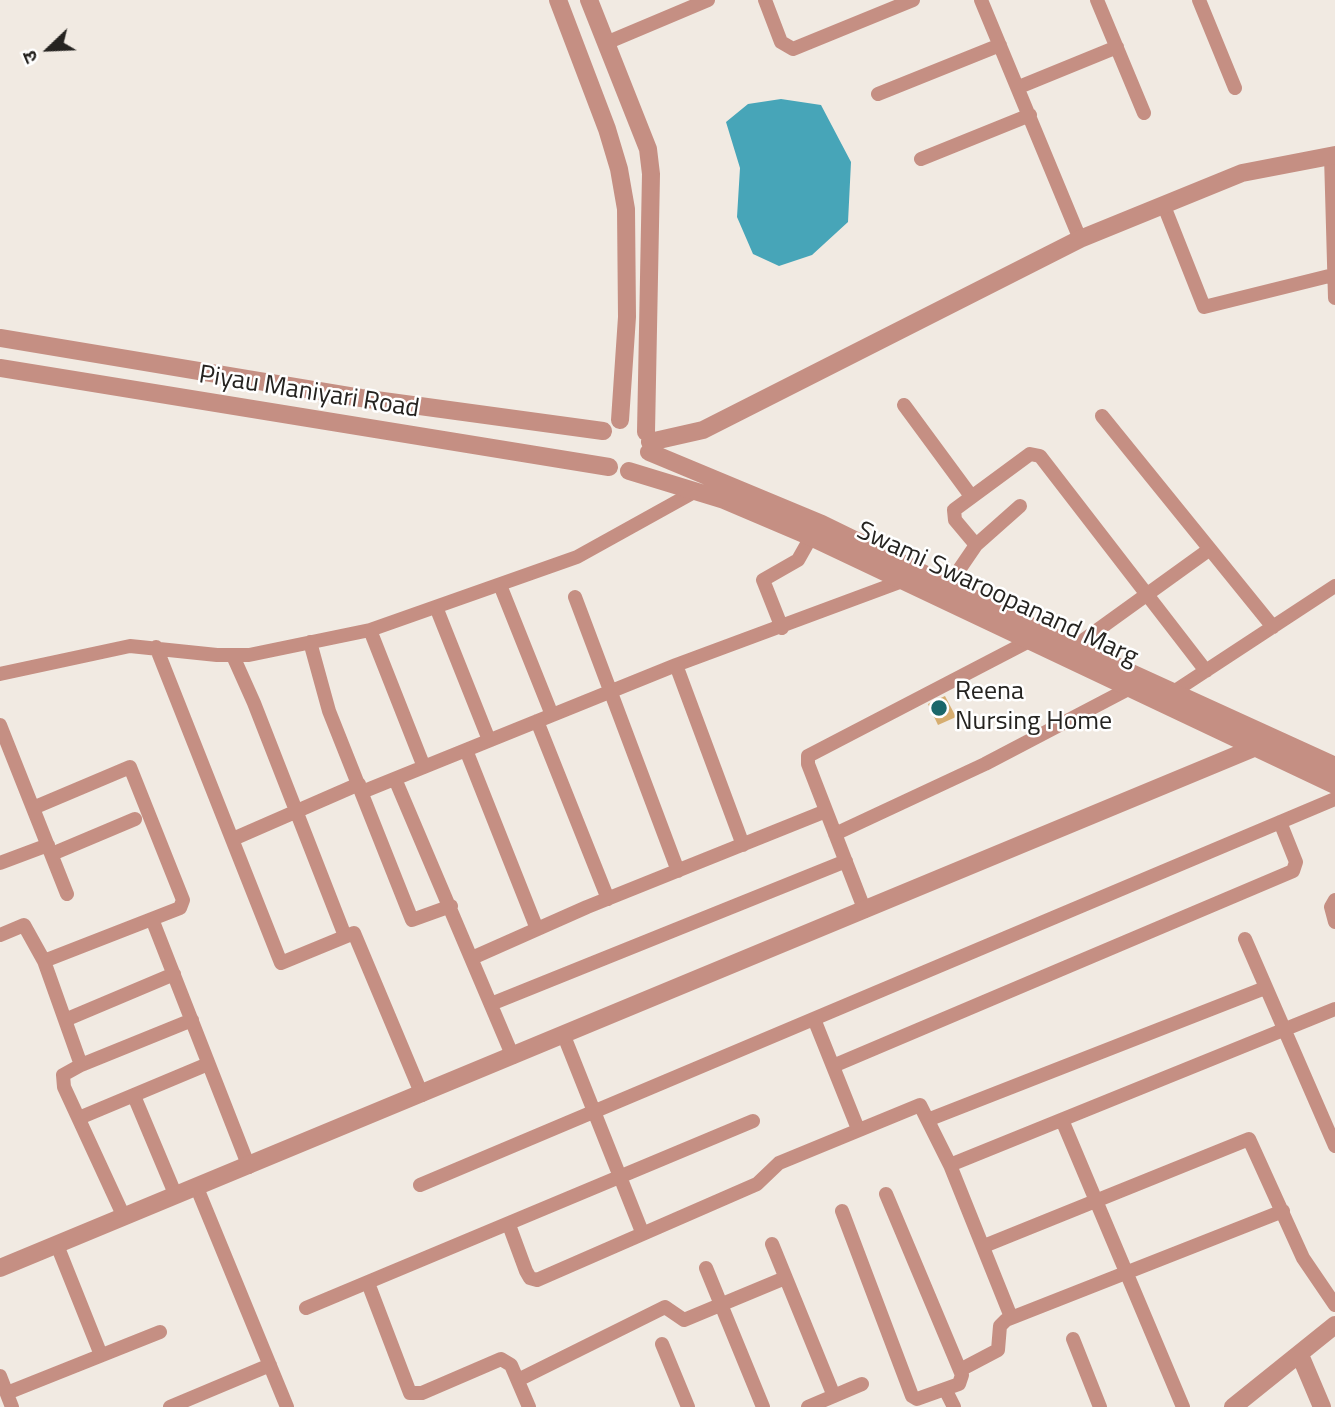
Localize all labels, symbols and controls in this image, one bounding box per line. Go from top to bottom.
north arrow [14,14,84,84]
text: उ [14,47,45,68]
street label: Piyau Maniyari Road [197,360,421,426]
street label: Swami Swaroopanand Marg [851,516,1143,674]
place label: Reena Nursing Home [955,677,1112,738]
marker: Reena Nursing Home [929,698,949,718]

